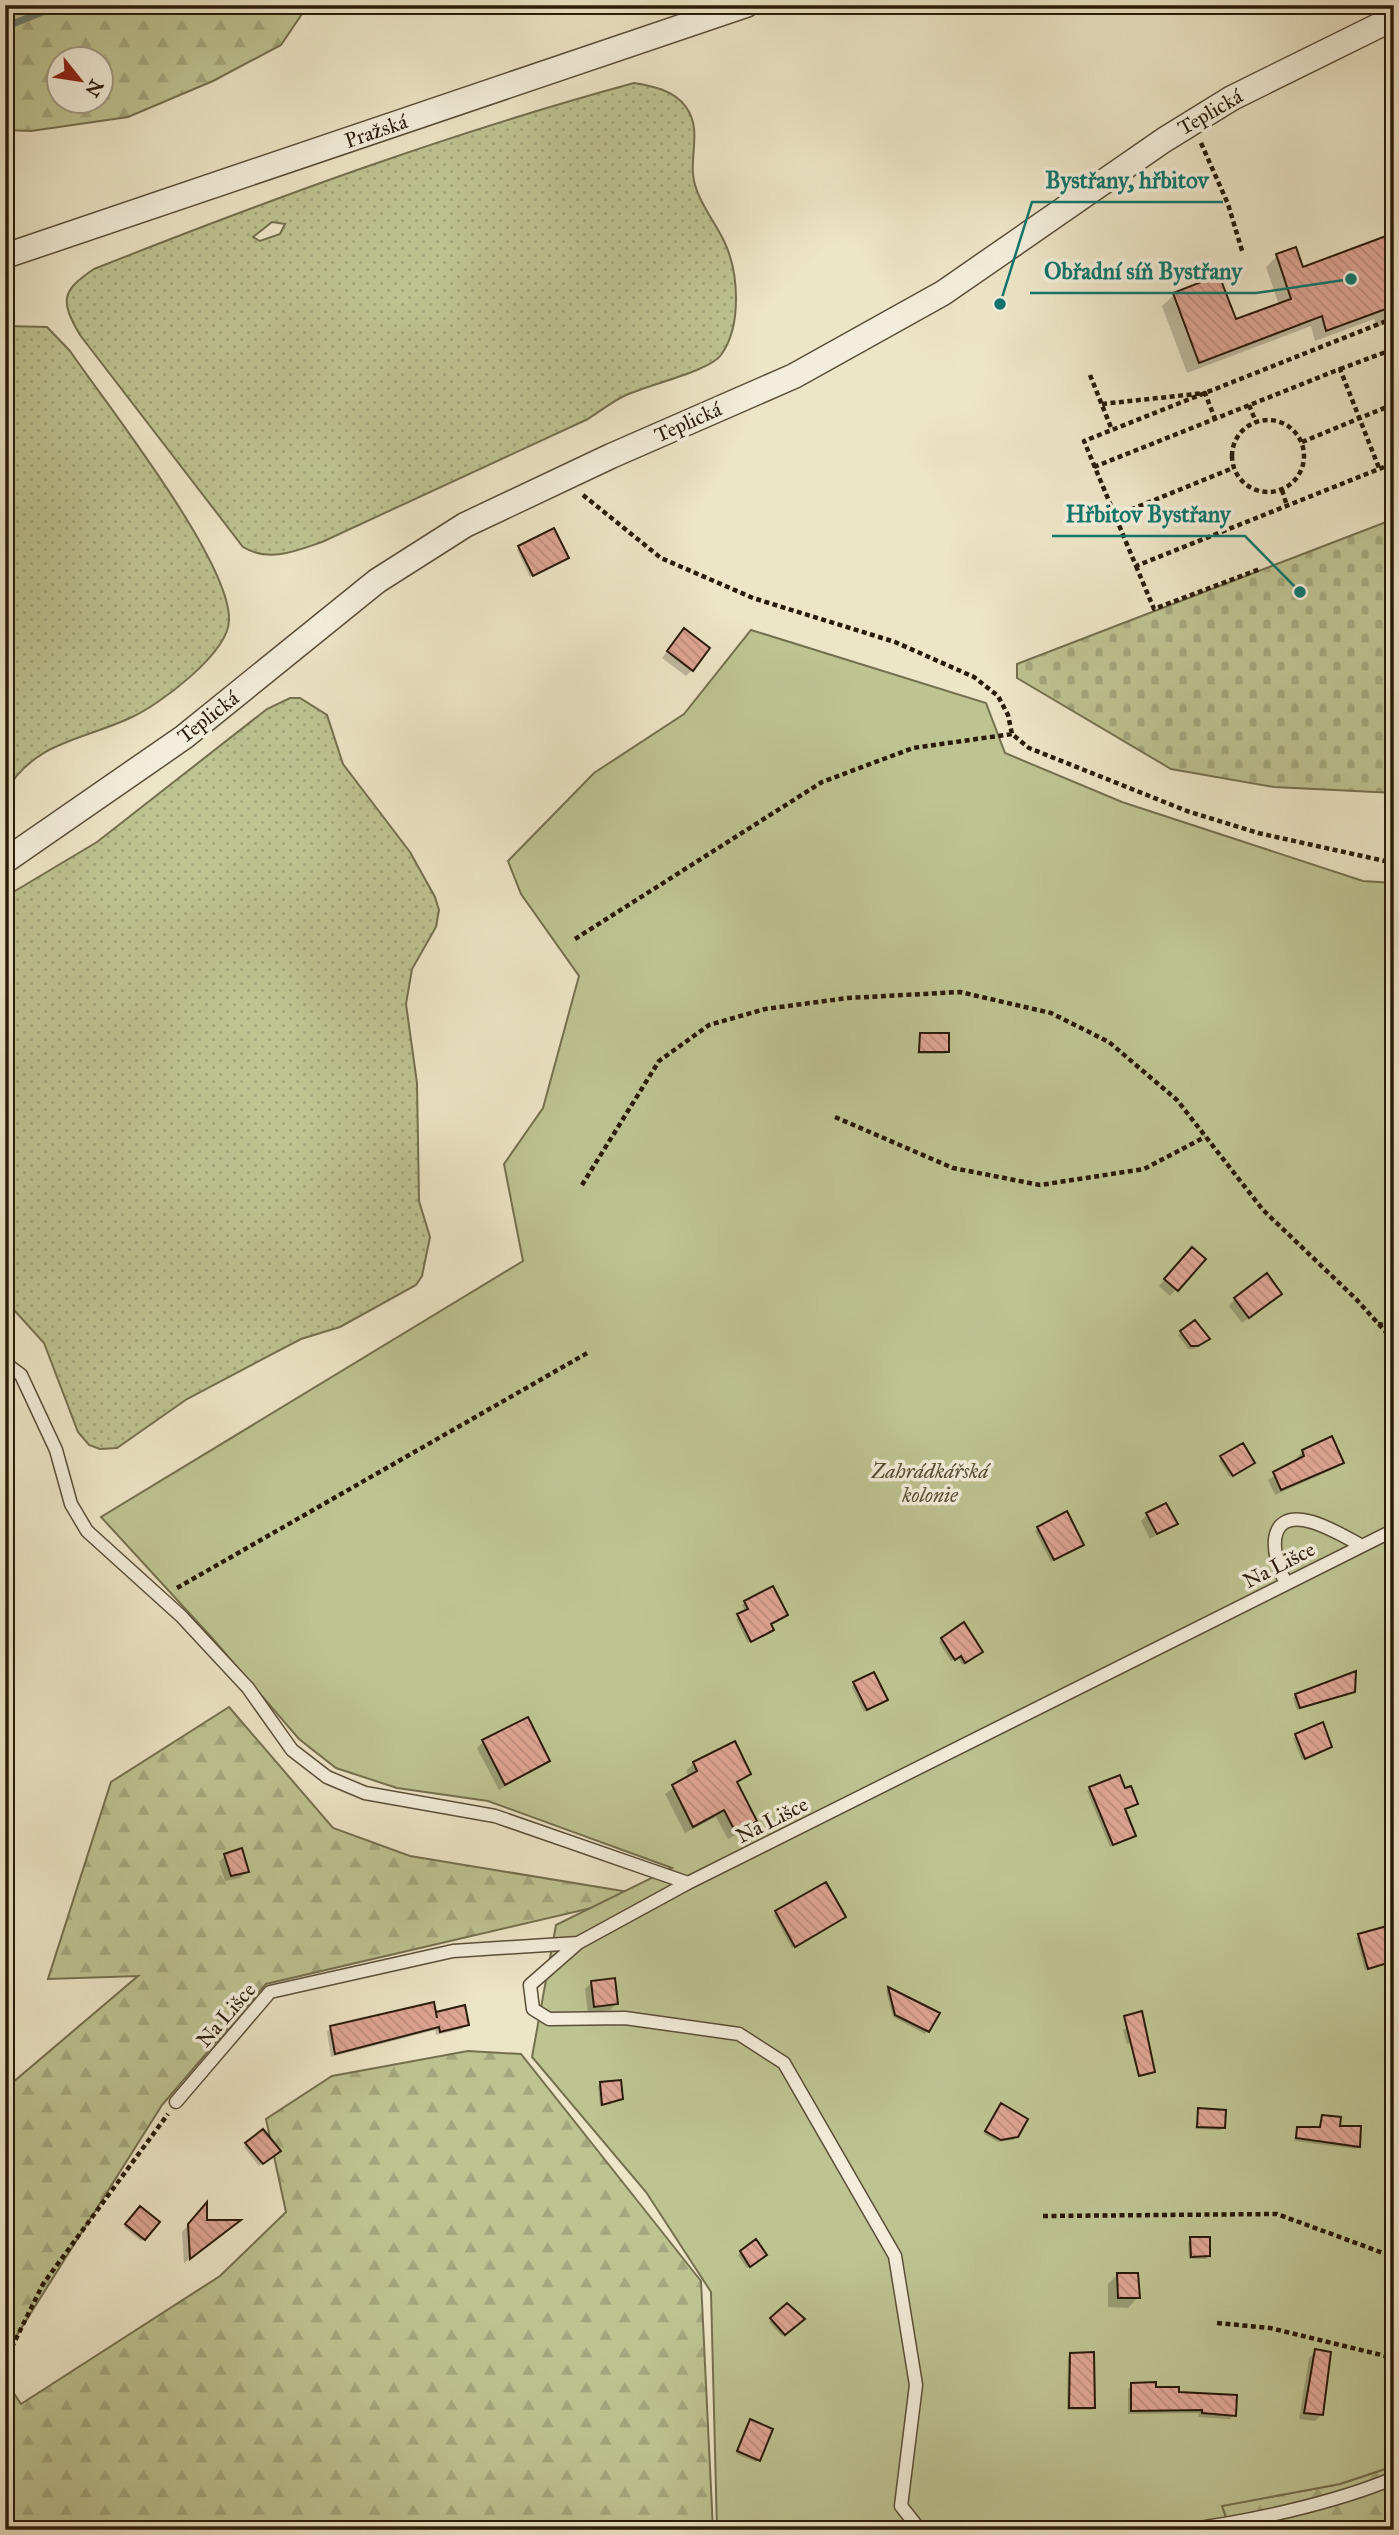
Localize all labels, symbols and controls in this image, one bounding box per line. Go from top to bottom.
north arrow [46,46,116,116]
text: N [80,76,108,101]
street label: Teplická [1173,83,1247,141]
street label: Pražská [341,108,411,154]
callout: Bystřany, hřbitov [1032,158,1223,202]
text: Bystřany, hřbitov [1045,166,1210,195]
callout: Obřadní síň Bystřany [1030,249,1256,293]
text: Obřadní síň Bystřany [1044,257,1243,286]
street label: Teplická [650,396,726,448]
callout: Hřbitov Bystřany [1052,492,1245,536]
text: Hřbitov Bystřany [1065,500,1232,529]
street label: Teplická [172,685,244,749]
park label: Zahrádkářská kolonie [871,1458,991,1508]
street label: Na Lišce [1239,1536,1320,1594]
street label: Na Lišce [732,1791,813,1849]
street label: Na Lišce [191,1977,261,2053]

